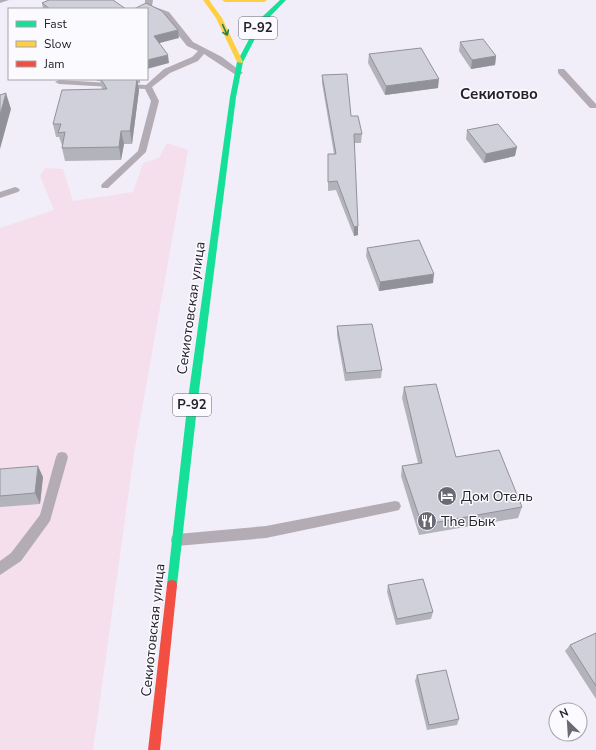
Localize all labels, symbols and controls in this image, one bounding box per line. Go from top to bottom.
legend [8,8,148,80]
text: Fast [44,16,67,32]
road number: Р-92 [239,17,277,39]
one-way arrow [221,24,229,36]
text: Slow [44,36,72,52]
text: Jam [43,56,65,72]
district label: Секиотово [460,84,538,104]
street label: Секиотовская улица [172,240,210,376]
road number: Р-92 [173,394,211,416]
hotel icon: Дом Отель [436,485,458,507]
place label: Дом Отель [461,487,533,506]
restaurant icon: The Бык [416,510,438,532]
place label: The Бык [441,512,496,531]
street label: Секиотовская улица [137,562,169,698]
north arrow [548,702,588,742]
text: N [557,705,571,722]

